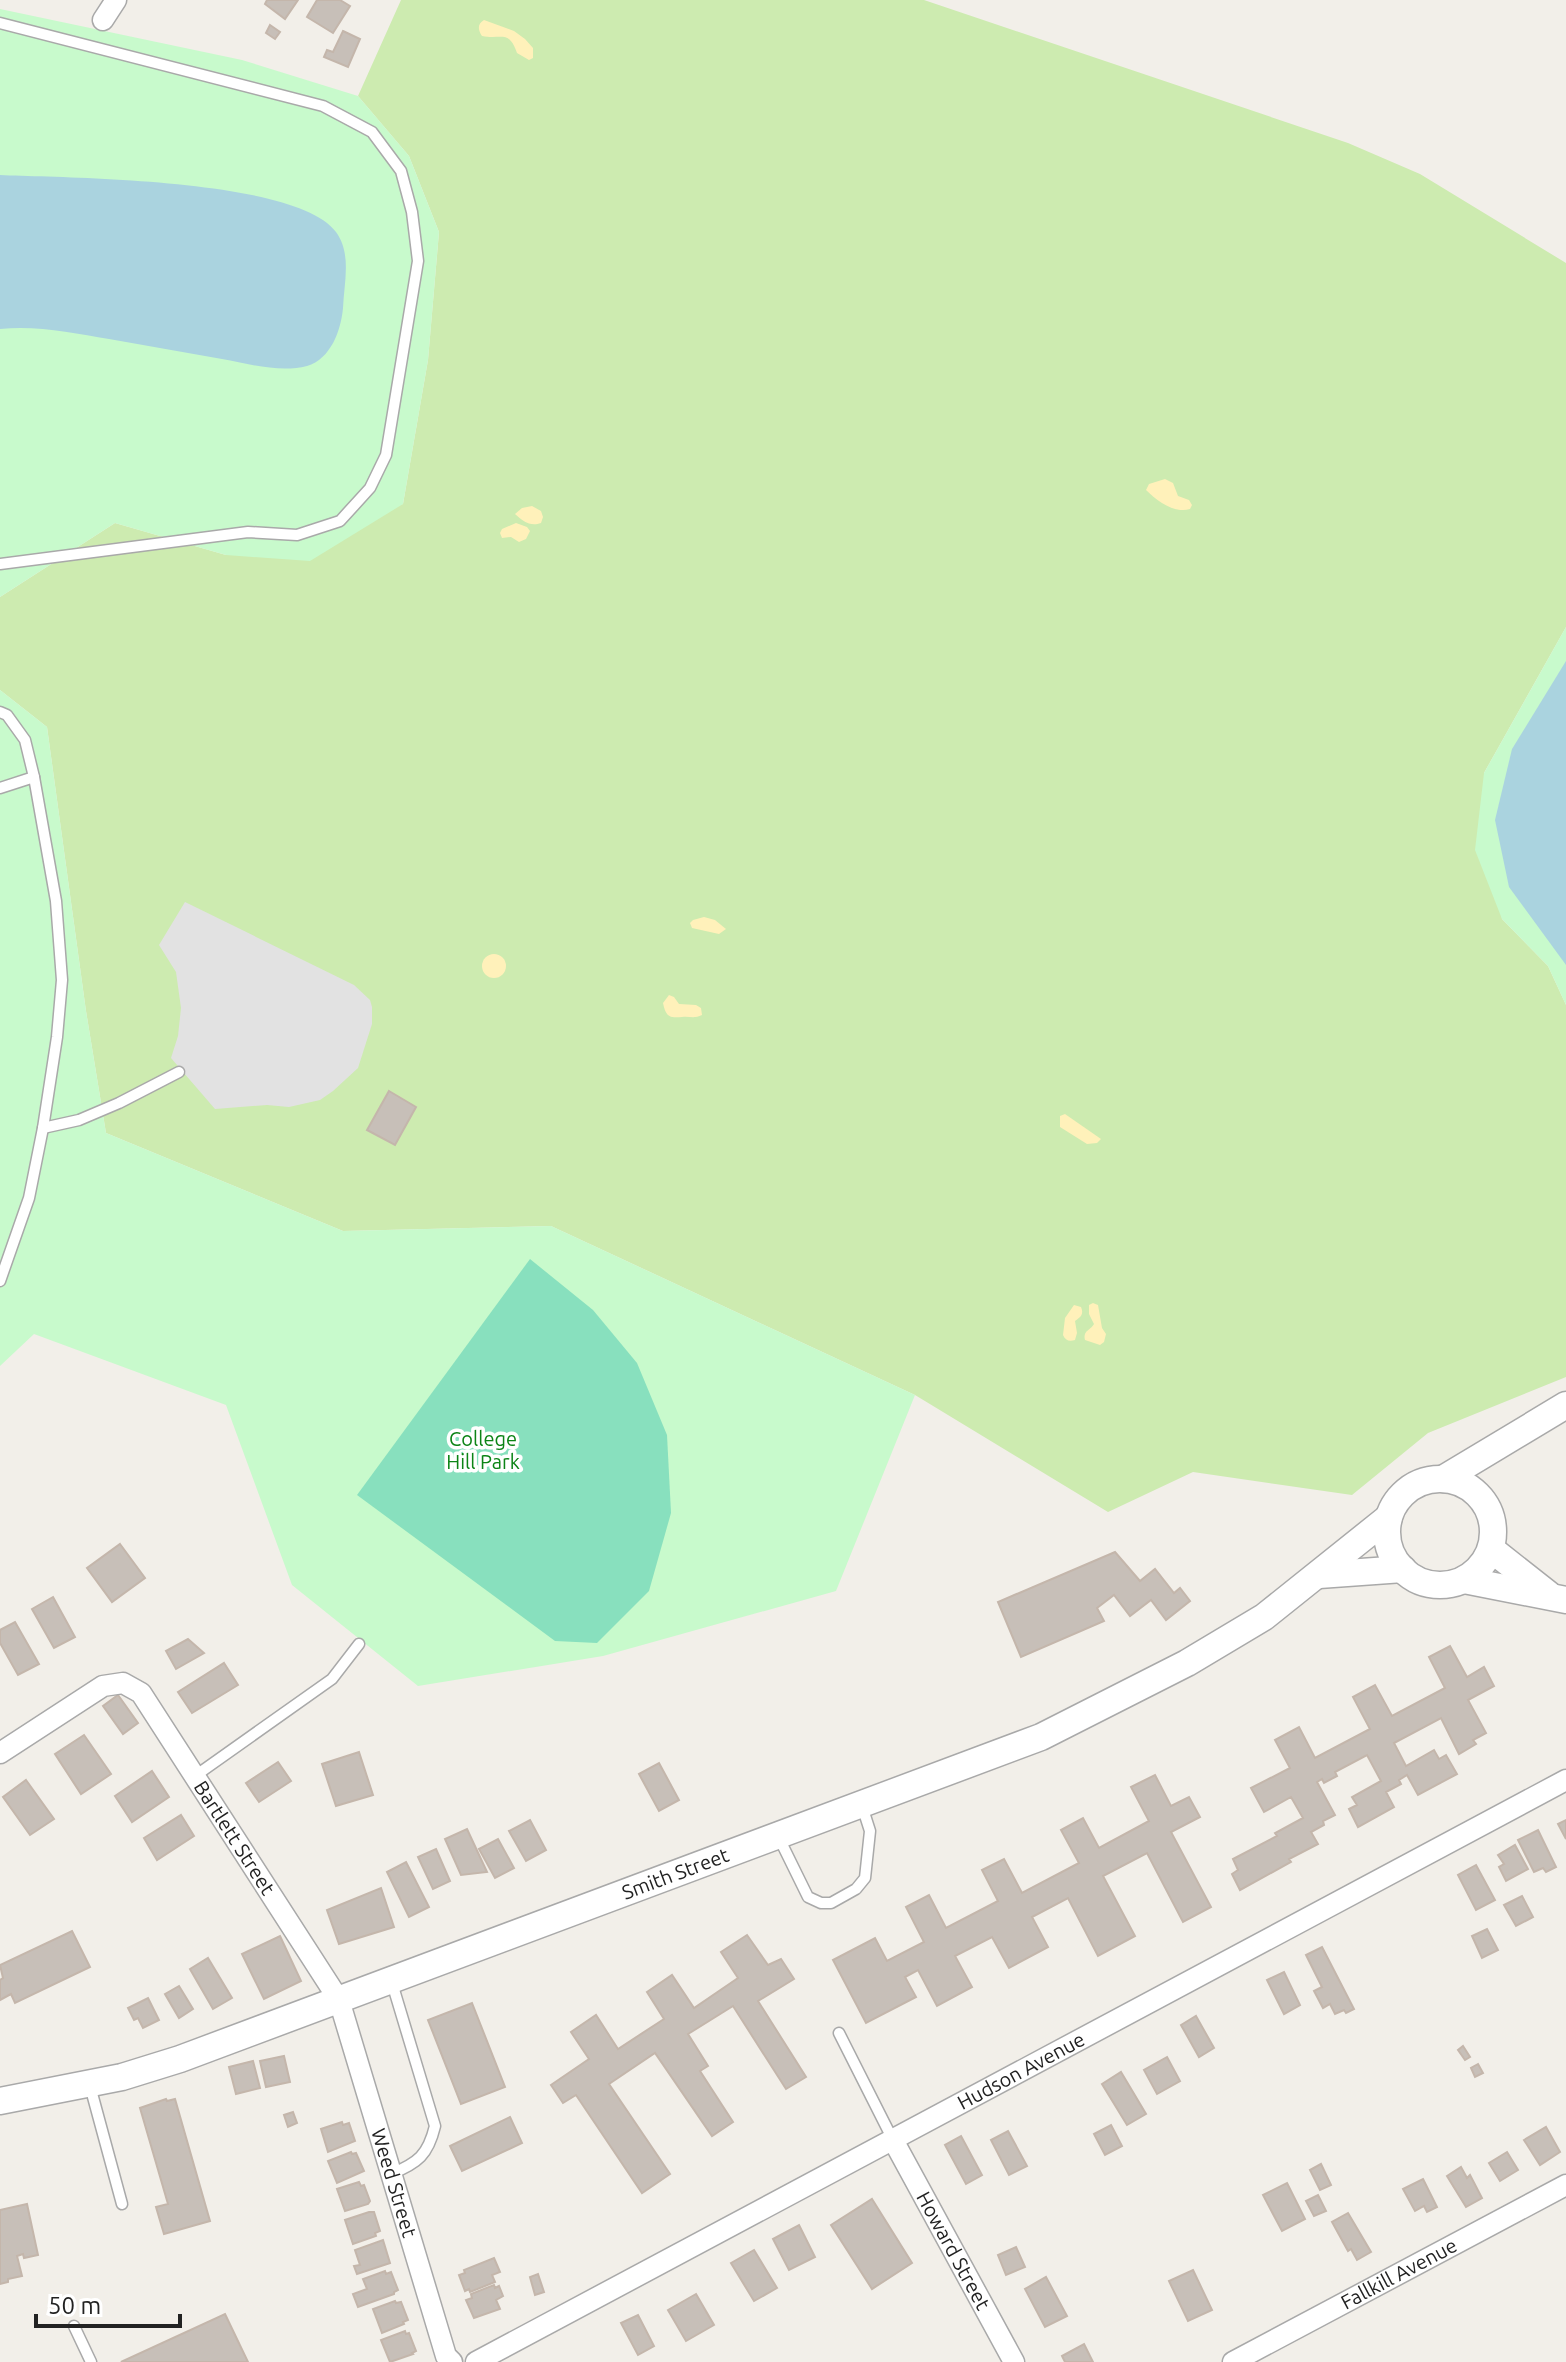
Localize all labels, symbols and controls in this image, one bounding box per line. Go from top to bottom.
park label: College Hill Park [446,1427,520,1473]
street label: Bartlett Street [190,1776,280,1899]
street label: Smith Street [619,1843,732,1904]
street label: Hudson Avenue [953,2027,1088,2114]
street label: Weed Street [367,2126,422,2240]
street label: Howard Street [912,2187,995,2314]
street label: Fallkill Avenue [1337,2233,1461,2314]
scale bar [36,2278,180,2328]
text: 50 m [48,2292,101,2319]

